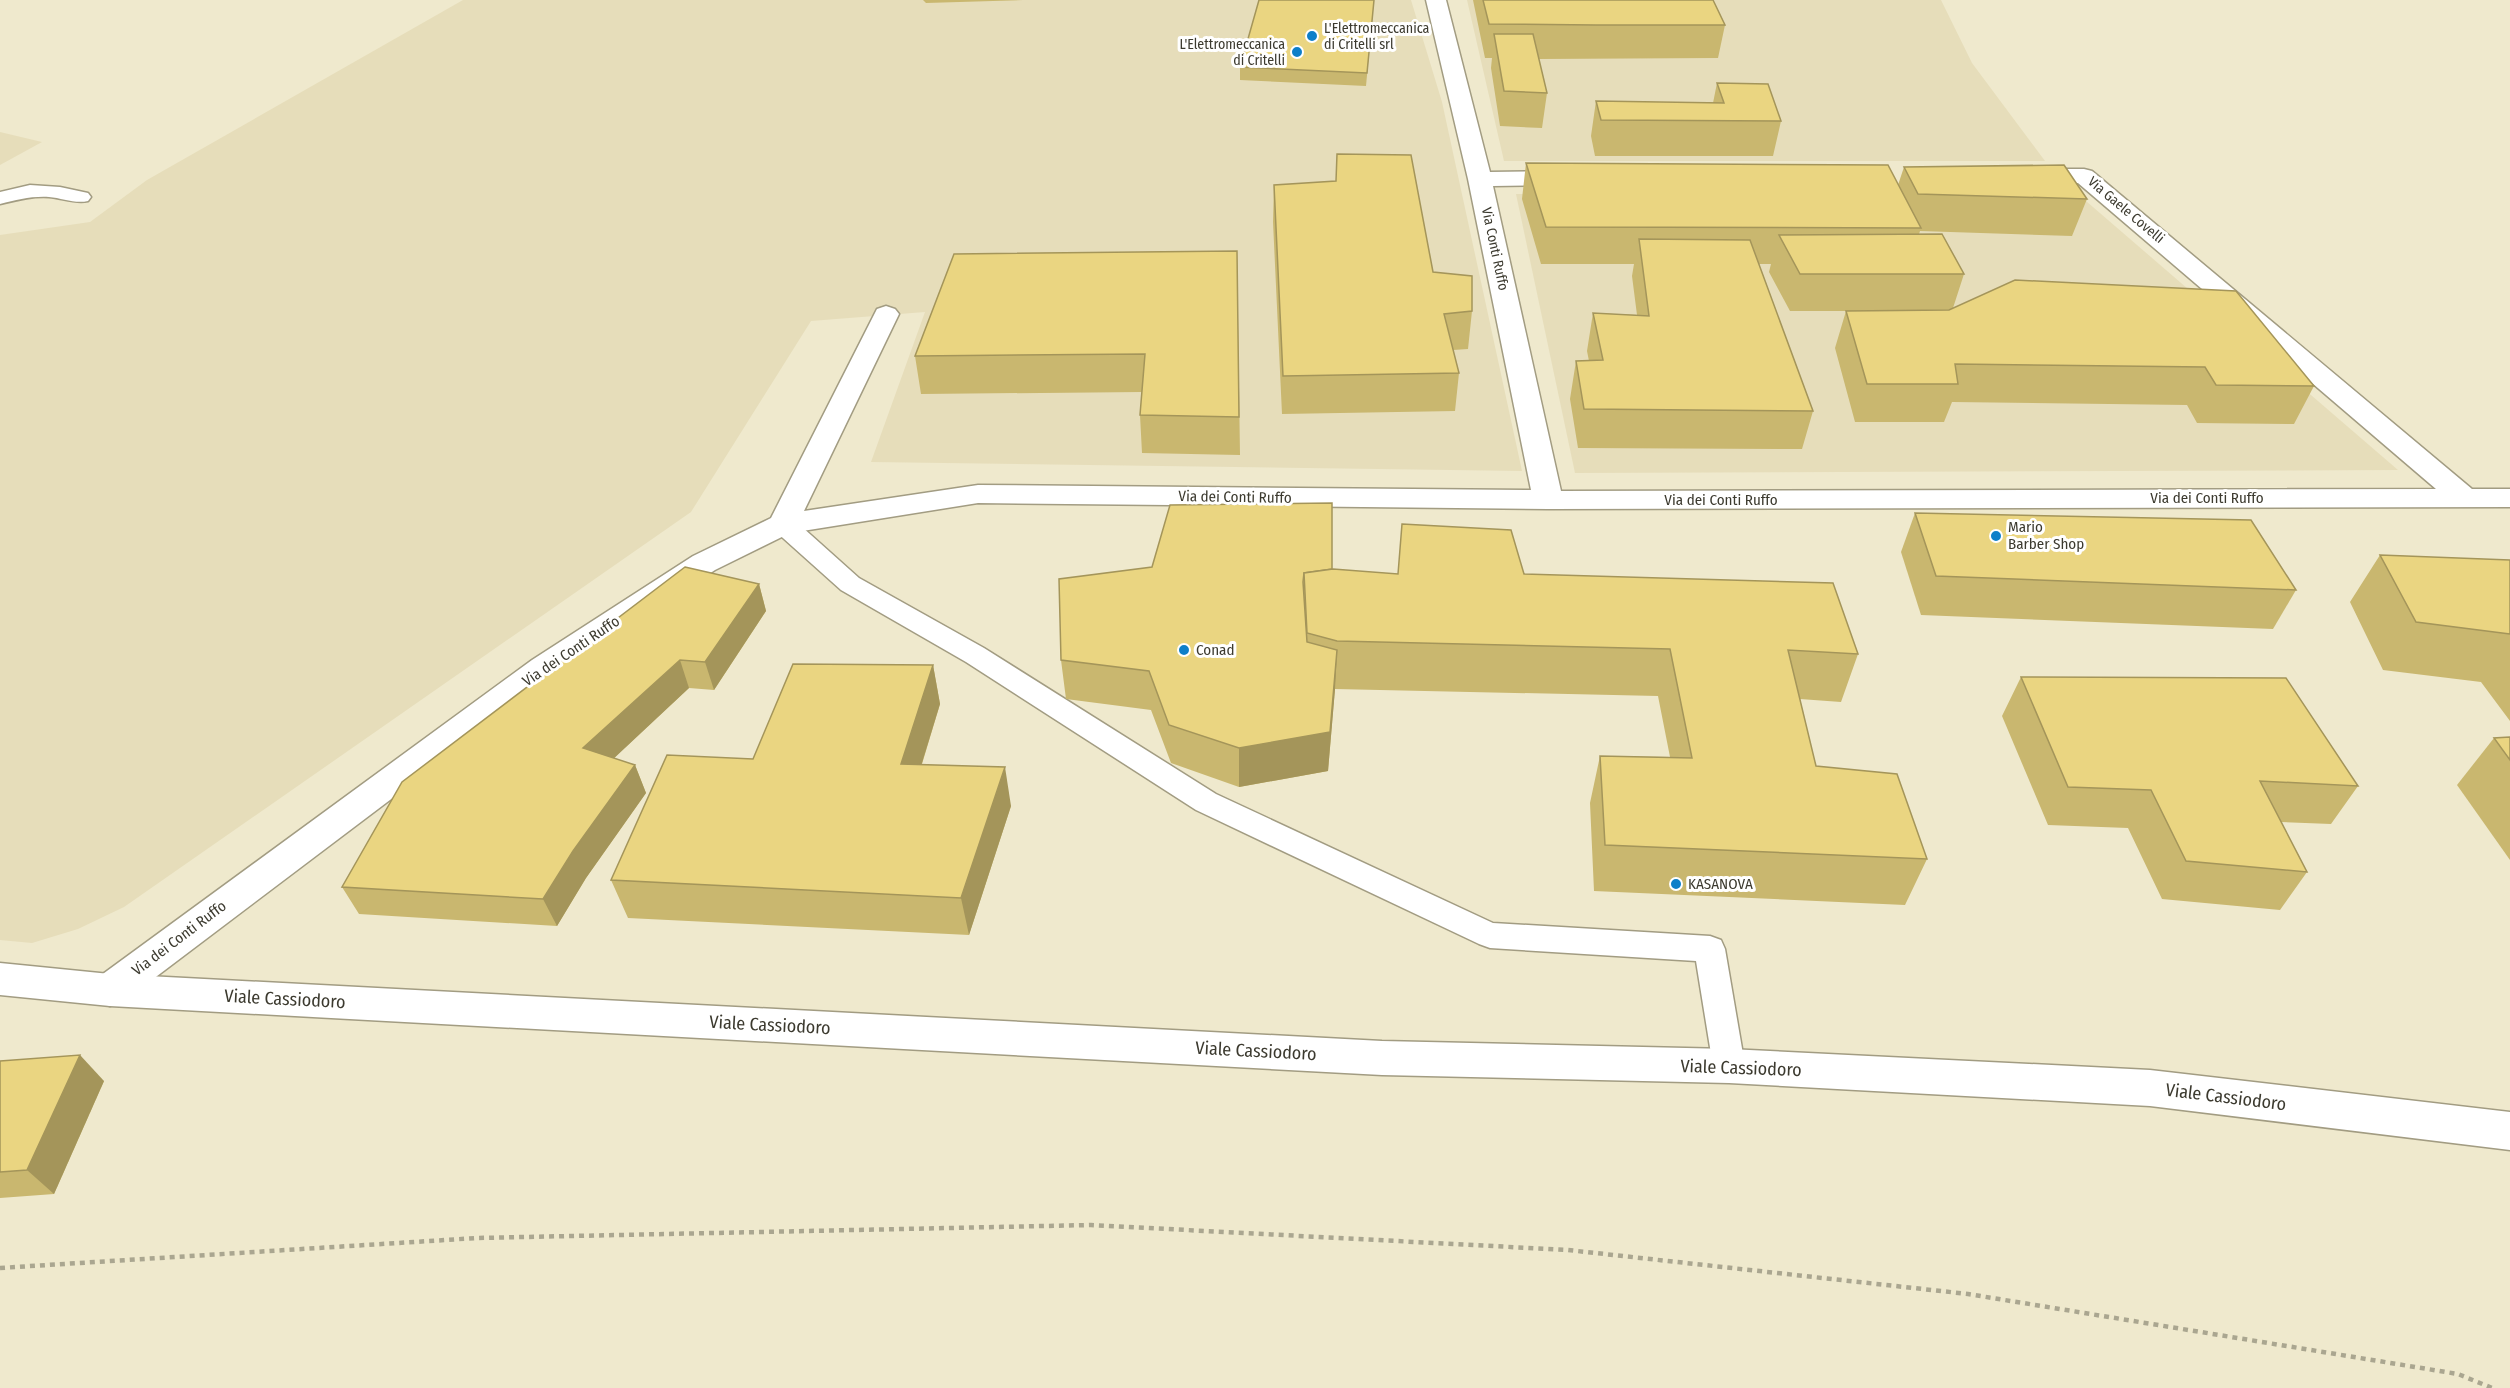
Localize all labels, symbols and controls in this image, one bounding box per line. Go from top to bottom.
place label: L'Elettromeccanica di Critelli srl [1324,20,1430,53]
marker: L'Elettromeccanica di Critelli srl [1305,29,1319,43]
place label: L'Elettromeccanica di Critelli [1180,36,1285,69]
marker: L'Elettromeccanica di Critelli [1290,45,1304,59]
street label: Via Gaele Covelli [2084,173,2168,247]
street label: Via Conti Ruffo [1478,206,1512,292]
street label: Via dei Conti Ruffo [1178,487,1292,507]
street label: Via dei Conti Ruffo [2150,489,2264,507]
street label: Via dei Conti Ruffo [1664,491,1778,509]
place label: Mario Barber Shop [2008,518,2084,553]
marker: Mario Barber Shop [1989,529,2003,543]
street label: Via dei Conti Ruffo [519,612,623,690]
place label: Conad [1196,641,1235,659]
marker: Conad [1177,643,1191,657]
place label: KASANOVA [1688,875,1753,893]
marker: KASANOVA [1669,877,1683,891]
street label: Via dei Conti Ruffo [128,897,230,979]
street label: Viale Cassiodoro [224,985,346,1013]
street label: Viale Cassiodoro [709,1011,831,1039]
street label: Viale Cassiodoro [1195,1037,1317,1065]
street label: Viale Cassiodoro [1680,1055,1802,1081]
street label: Viale Cassiodoro [2164,1079,2288,1115]

